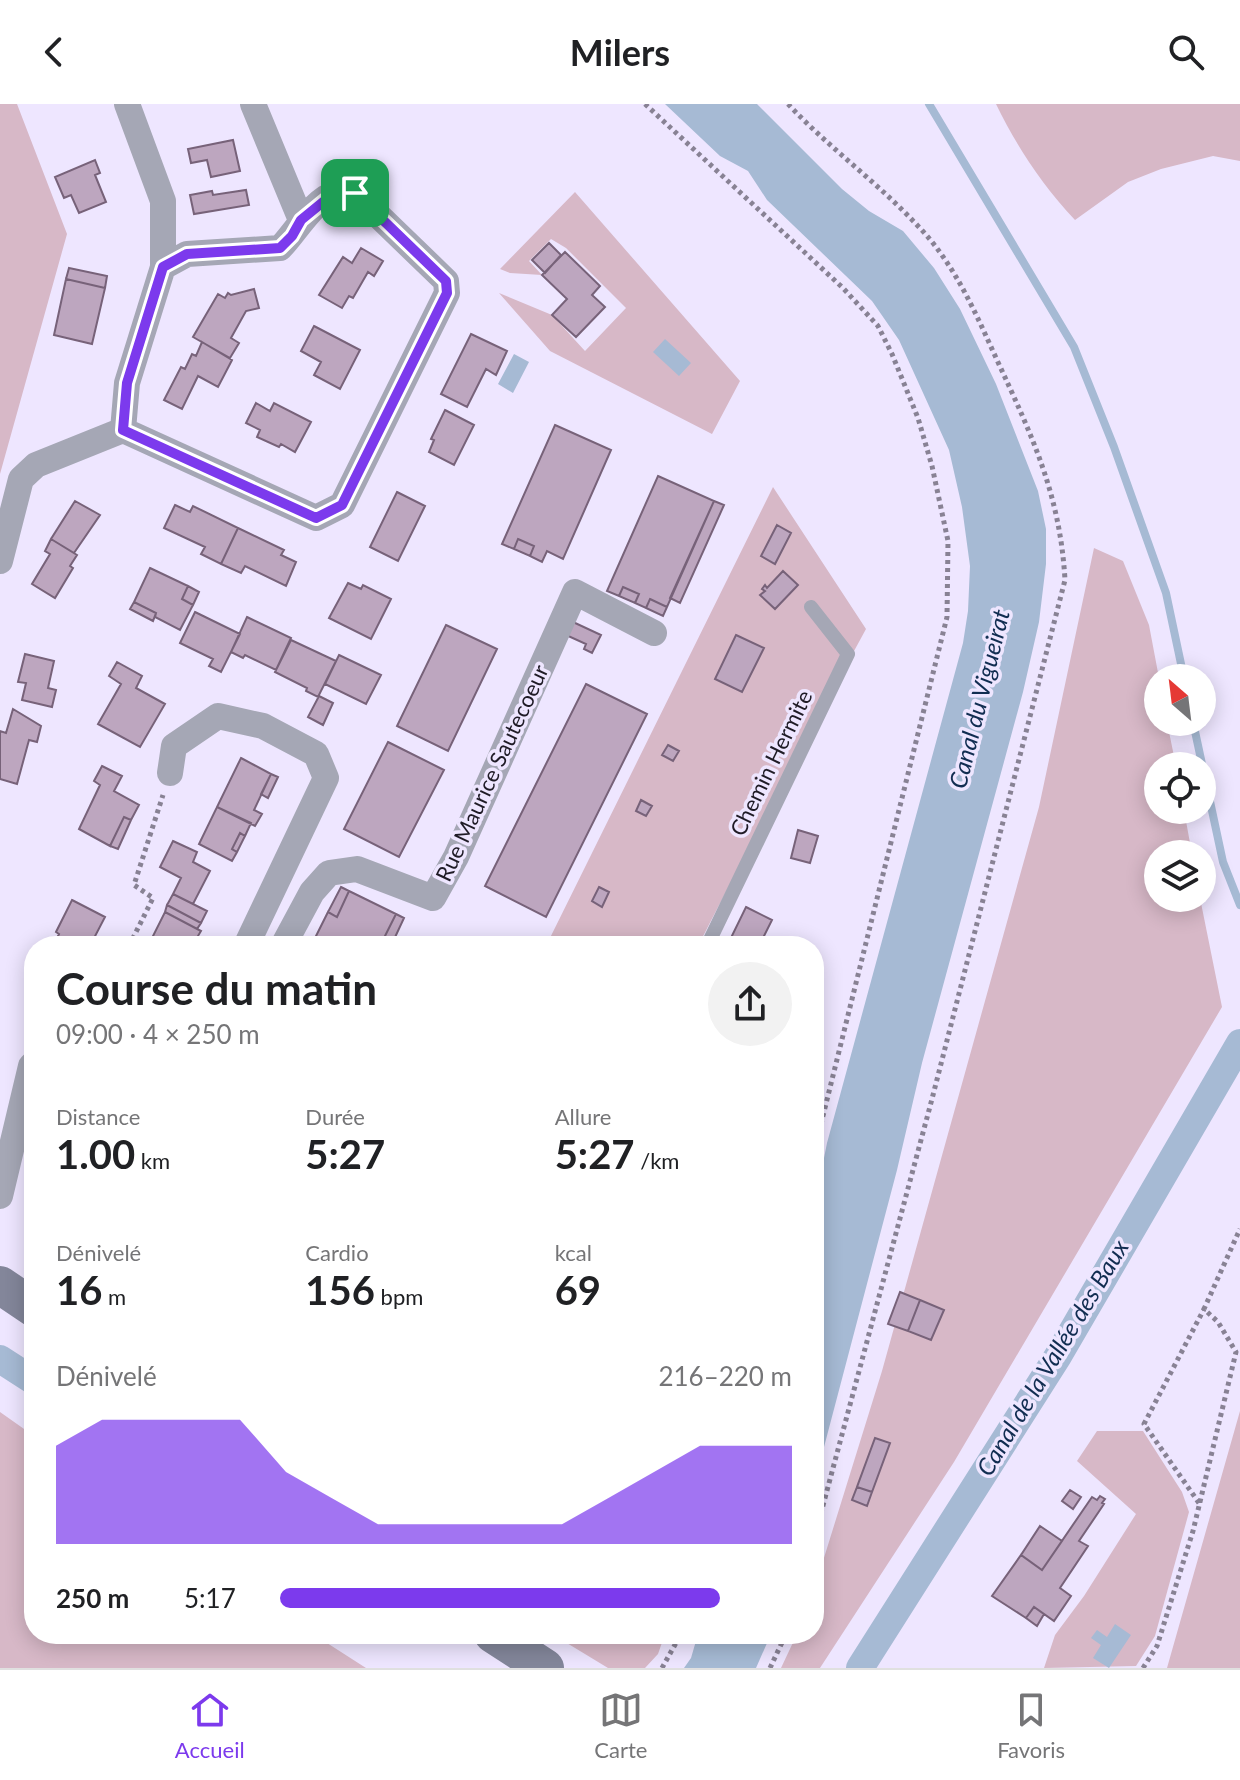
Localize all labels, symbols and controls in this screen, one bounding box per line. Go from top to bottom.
icon: back [32,30,76,74]
text: Milers [570,30,670,74]
icon: search [1164,30,1208,74]
pin [321,159,389,227]
icon: arrive [333,171,377,215]
water label: Canal du Vigueirat [942,606,1015,791]
street label: Rue Maurice Sautecoeur [429,660,554,885]
north arrow [1144,664,1216,736]
map controls [1144,664,1216,912]
street label: Chemin Hermite [724,686,817,840]
button: locate [1144,752,1216,824]
button: layers [1144,840,1216,912]
text: Course du matin [56,962,377,1014]
button: share [708,962,792,1046]
text: 09:00 · 4 × 250 m [56,1018,260,1050]
text: Distance [56,1103,140,1130]
text: Durée [305,1103,365,1130]
text: Allure [555,1103,611,1130]
text: 1.00 [56,1130,135,1178]
text: 5:27 [305,1130,385,1178]
text: 5:27 [555,1130,635,1178]
text: km [135,1147,170,1174]
text: /km [635,1147,679,1174]
water label: Canal de la Vallée des Baux [970,1233,1134,1480]
text: Dénivelé [56,1239,141,1266]
text: Cardio [305,1239,369,1266]
text: kcal [555,1239,592,1266]
text: 16 [56,1266,102,1314]
text: 156 [305,1266,375,1314]
text: 69 [555,1266,601,1314]
text: m [102,1283,126,1310]
text: bpm [375,1283,423,1310]
text: Dénivelé [56,1360,157,1392]
text: 216–220 m [658,1360,792,1392]
text: 250 m [56,1582,129,1614]
text: 5:17 [184,1582,236,1614]
tab: Accueil [175,1688,245,1763]
tab: Carte [594,1688,647,1763]
tab: Favoris [997,1688,1065,1763]

